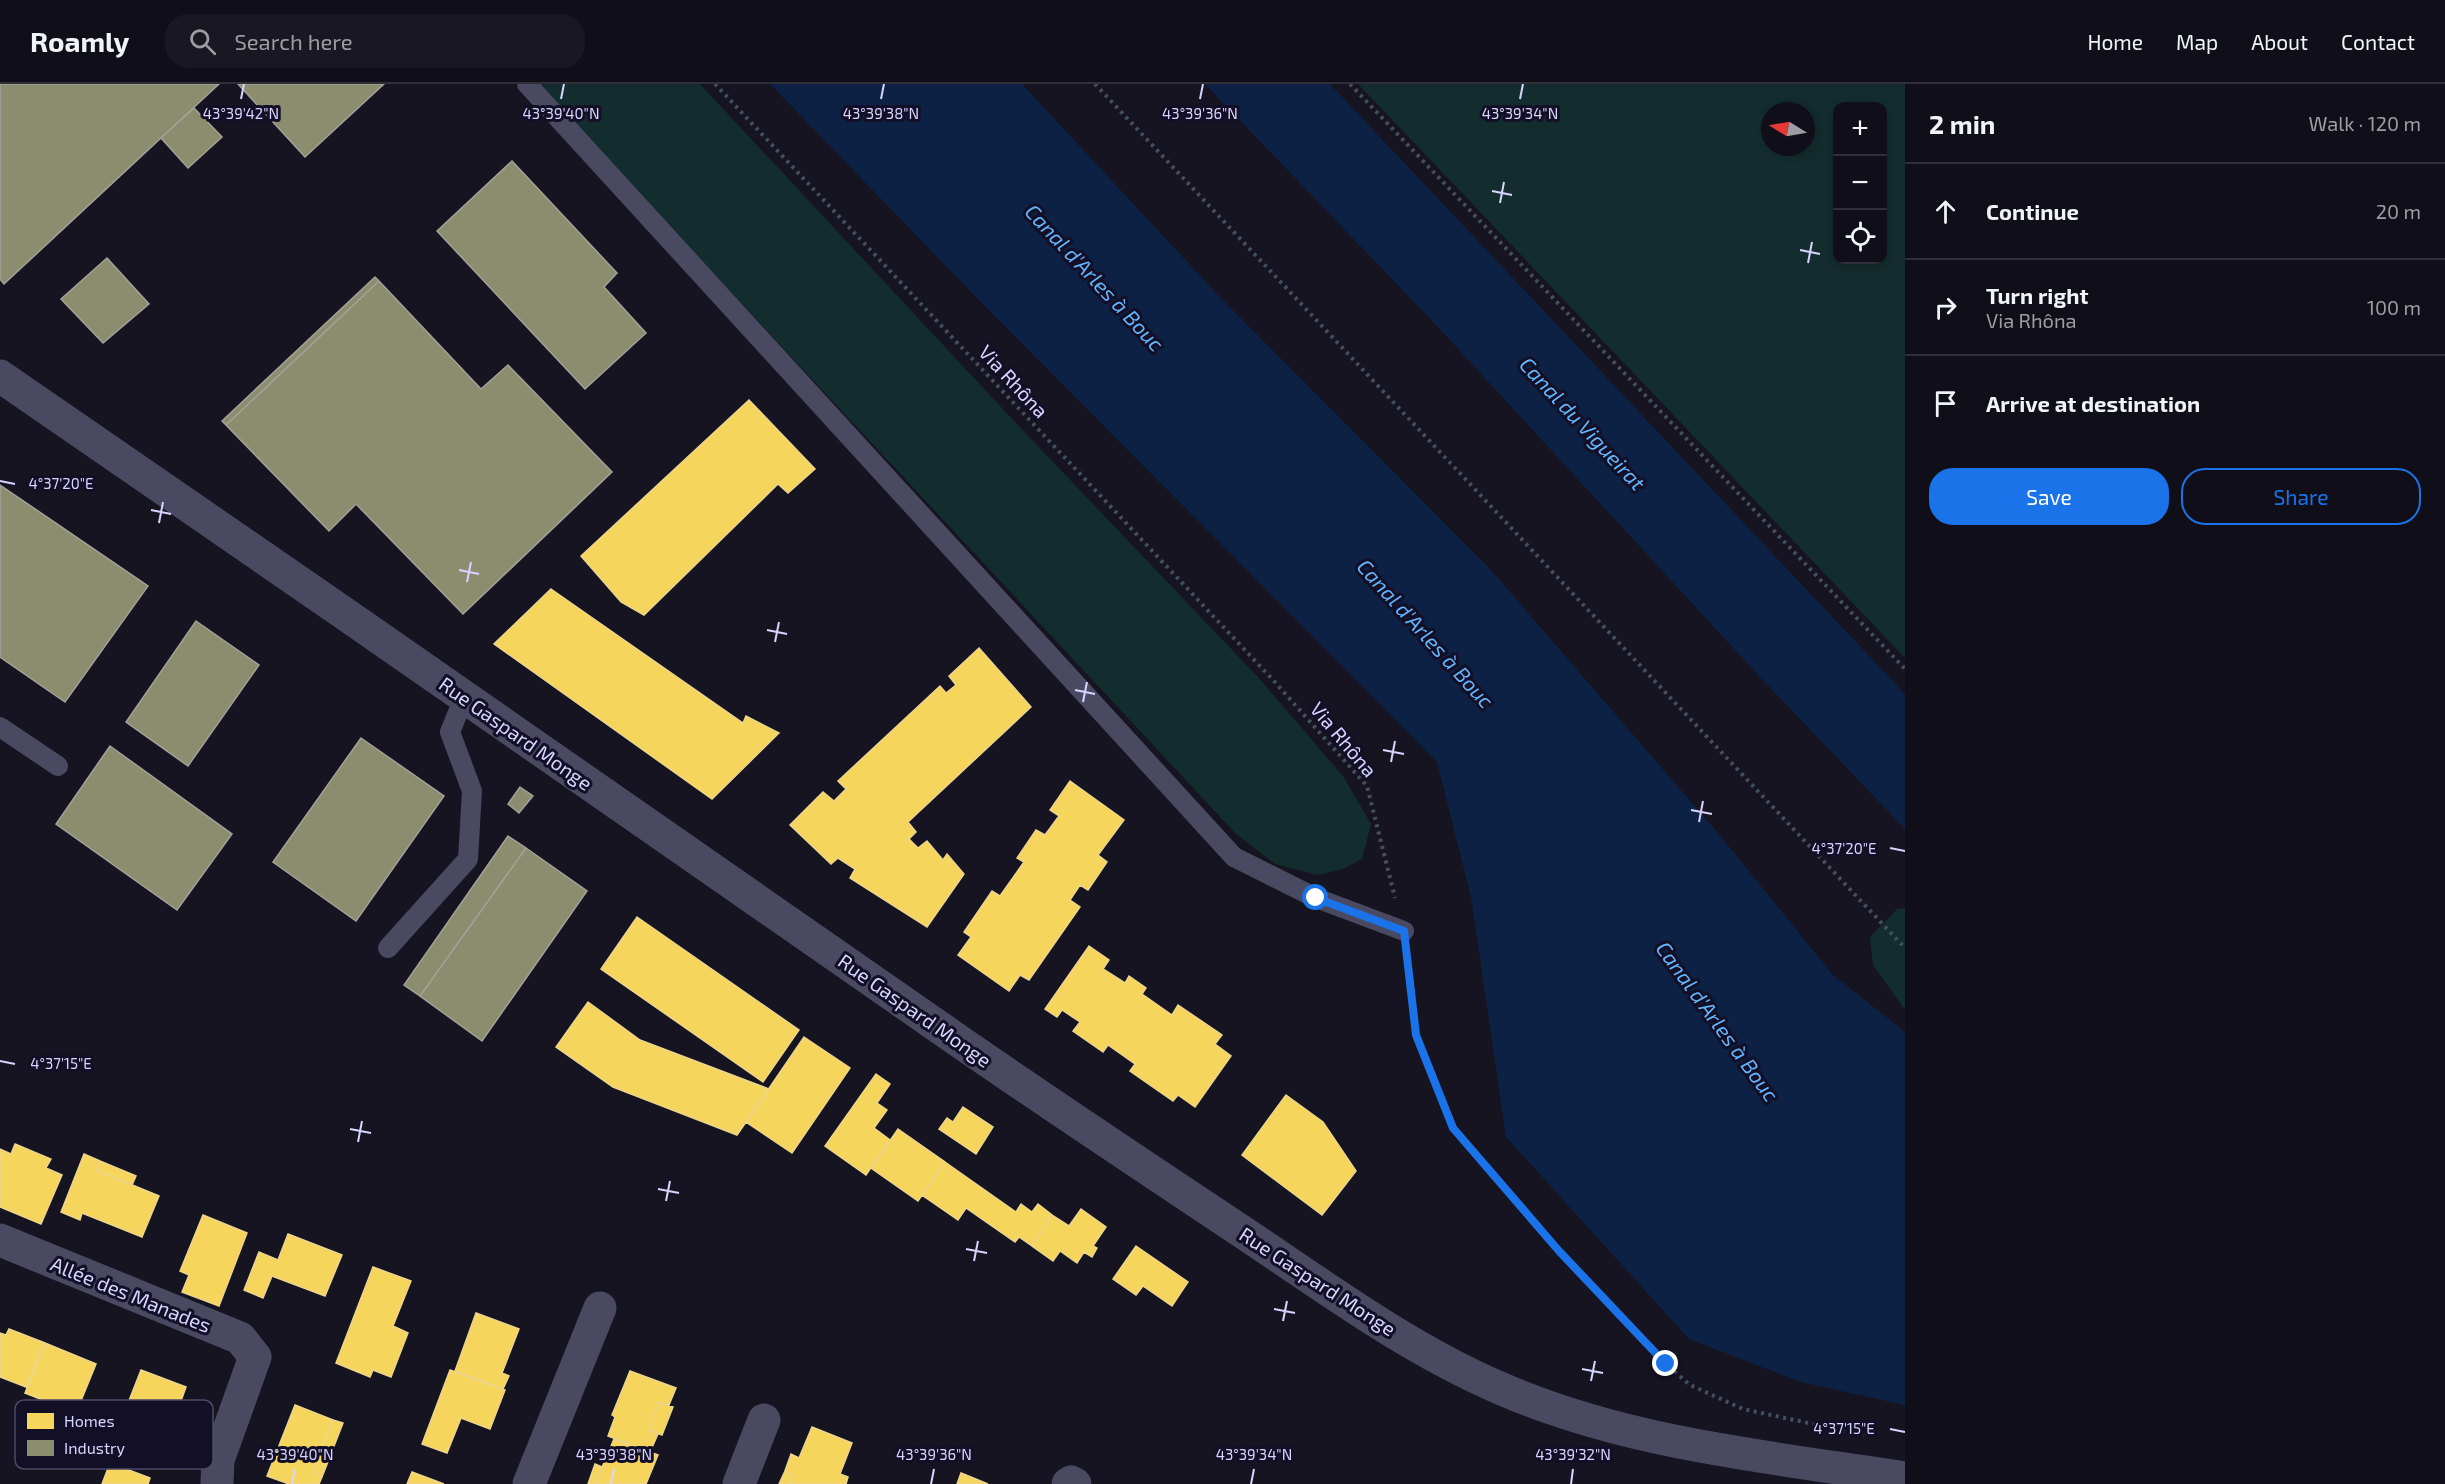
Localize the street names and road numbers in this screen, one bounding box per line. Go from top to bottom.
street label: Via Rhôna [974,340,1054,422]
street label: Rue Gaspard Monge [435,671,597,795]
street label: Via Rhôna [1306,697,1382,781]
street label: Rue Gaspard Monge [834,948,996,1072]
street label: Rue Gaspard Monge [1235,1222,1401,1340]
street label: Allée des Manades [47,1251,215,1337]

